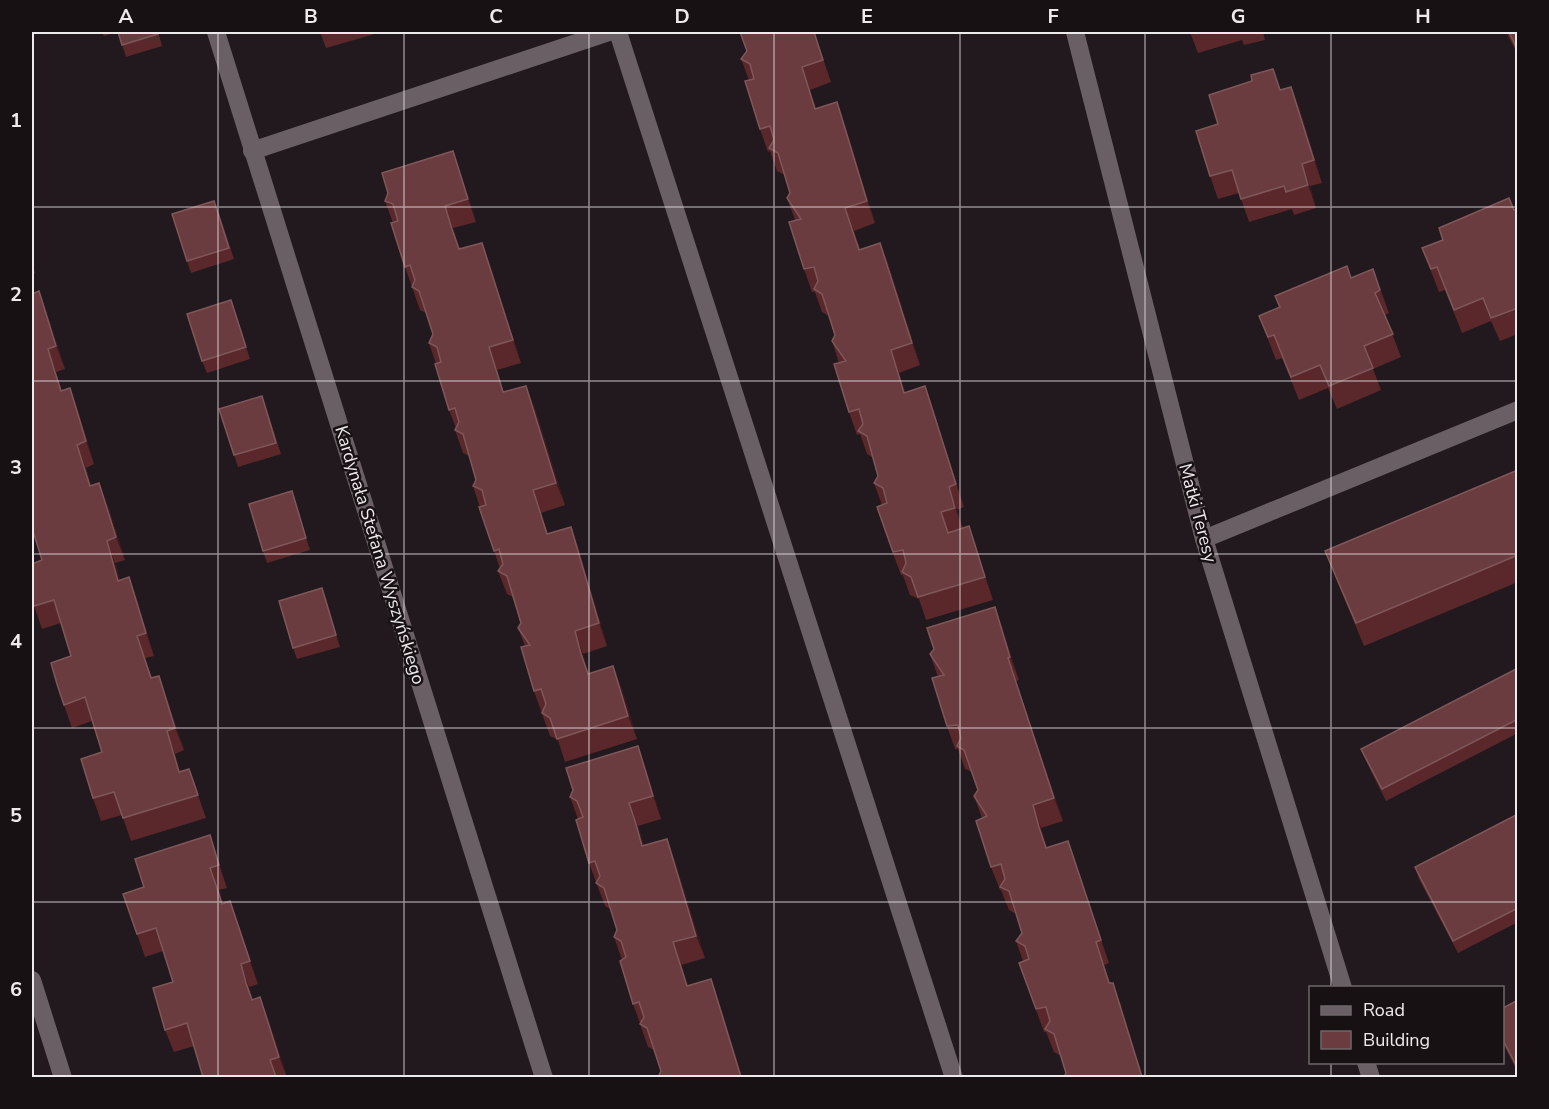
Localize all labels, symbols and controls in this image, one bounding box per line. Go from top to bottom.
text: A [119,3,134,30]
text: B [304,3,318,30]
text: C [489,3,503,30]
text: D [674,3,690,30]
text: E [861,3,873,30]
text: F [1047,3,1059,30]
text: G [1231,3,1245,30]
text: H [1415,3,1431,30]
text: 1 [10,107,22,134]
text: 2 [10,281,22,308]
street label: Kardynała Stefana Wyszyńskiego [329,423,431,687]
text: 3 [10,454,22,481]
street label: Matki Teresy [1173,461,1223,566]
text: 4 [10,628,22,655]
text: 5 [10,802,22,829]
text: 6 [10,976,22,1003]
legend [1309,986,1504,1064]
text: Road [1363,998,1405,1022]
text: Building [1363,1028,1430,1052]

